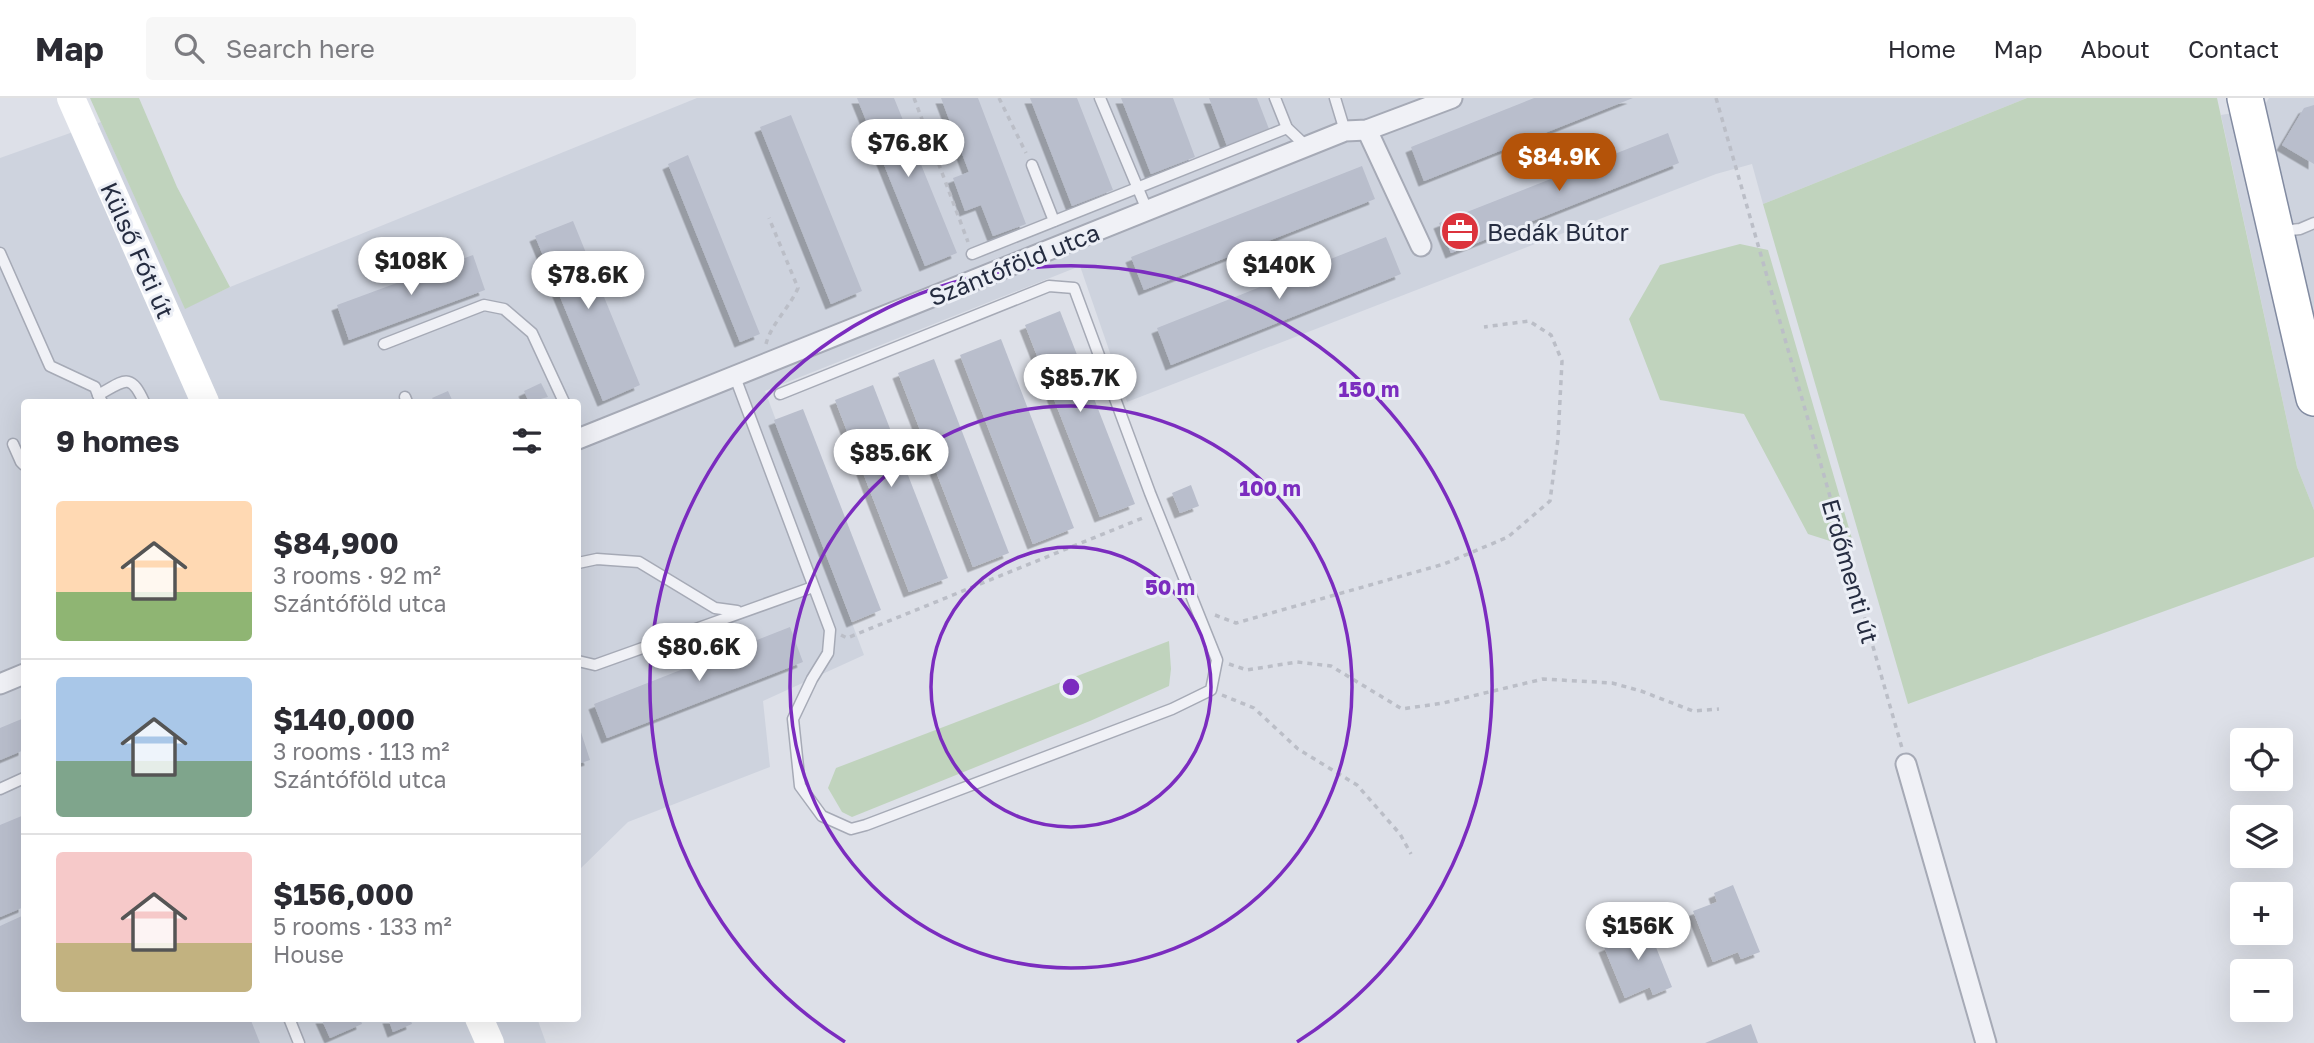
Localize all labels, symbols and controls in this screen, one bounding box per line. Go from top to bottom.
search box [146,17,636,80]
text: Map [35,29,104,68]
icon: search [170,29,208,67]
text: Search here [226,33,375,64]
text: Home [1888,34,1956,63]
text: Map [1994,34,2043,63]
text: About [2081,34,2150,63]
text: Contact [2188,34,2279,63]
pin: $76.8K [851,120,965,179]
text: $76.8K [867,128,949,156]
pin: $84.9K [1502,134,1616,193]
text: $84.9K [1517,142,1601,170]
street label: Külső Fóti út [95,177,181,323]
office icon: Bedák Bútor [1439,210,1481,252]
street label: Szántóföld utca [925,217,1103,311]
place label: Bedák Bútor [1487,217,1629,246]
pin: $108K [362,238,460,297]
pin: $140K [1230,242,1328,301]
text: $108K [374,246,448,274]
text: $140K [1242,250,1316,278]
pin: $78.6K [531,252,645,311]
text: $78.6K [547,260,629,288]
pin: $85.7K [1023,354,1137,414]
text: $85.7K [1040,363,1120,391]
text: 150 m [1339,376,1399,402]
icon: filters [508,422,546,460]
text: 9 homes [56,423,179,459]
pin: $85.6K [834,430,948,489]
text: $85.6K [850,438,932,466]
text: 100 m [1239,475,1301,501]
street label: Erdőmenti út [1817,496,1885,646]
text: $84,900 [273,525,399,561]
icon: home [112,529,196,613]
text: 3 rooms · 92 m² [273,561,441,589]
text: 50 m [1145,574,1195,600]
text: Szántóföld utca [273,589,447,617]
pin: $80.6K [642,624,756,683]
text: $80.6K [657,632,741,660]
centre of rings [1059,675,1083,699]
text: $140,000 [273,701,415,737]
icon: home [112,705,196,789]
map controls [2230,728,2293,1022]
button: locate [2230,728,2293,791]
text: 3 rooms · 113 m² [273,737,450,765]
text: Szántóföld utca [273,765,447,793]
button: layers [2230,805,2293,868]
text: $156,000 [273,876,414,912]
icon: home [112,880,196,964]
button: + [2230,882,2293,945]
pin: $156K [1589,902,1687,962]
text: $156K [1602,911,1674,939]
text: 5 rooms · 133 m² [273,912,452,940]
text: House [273,940,344,968]
button: − [2230,959,2293,1022]

